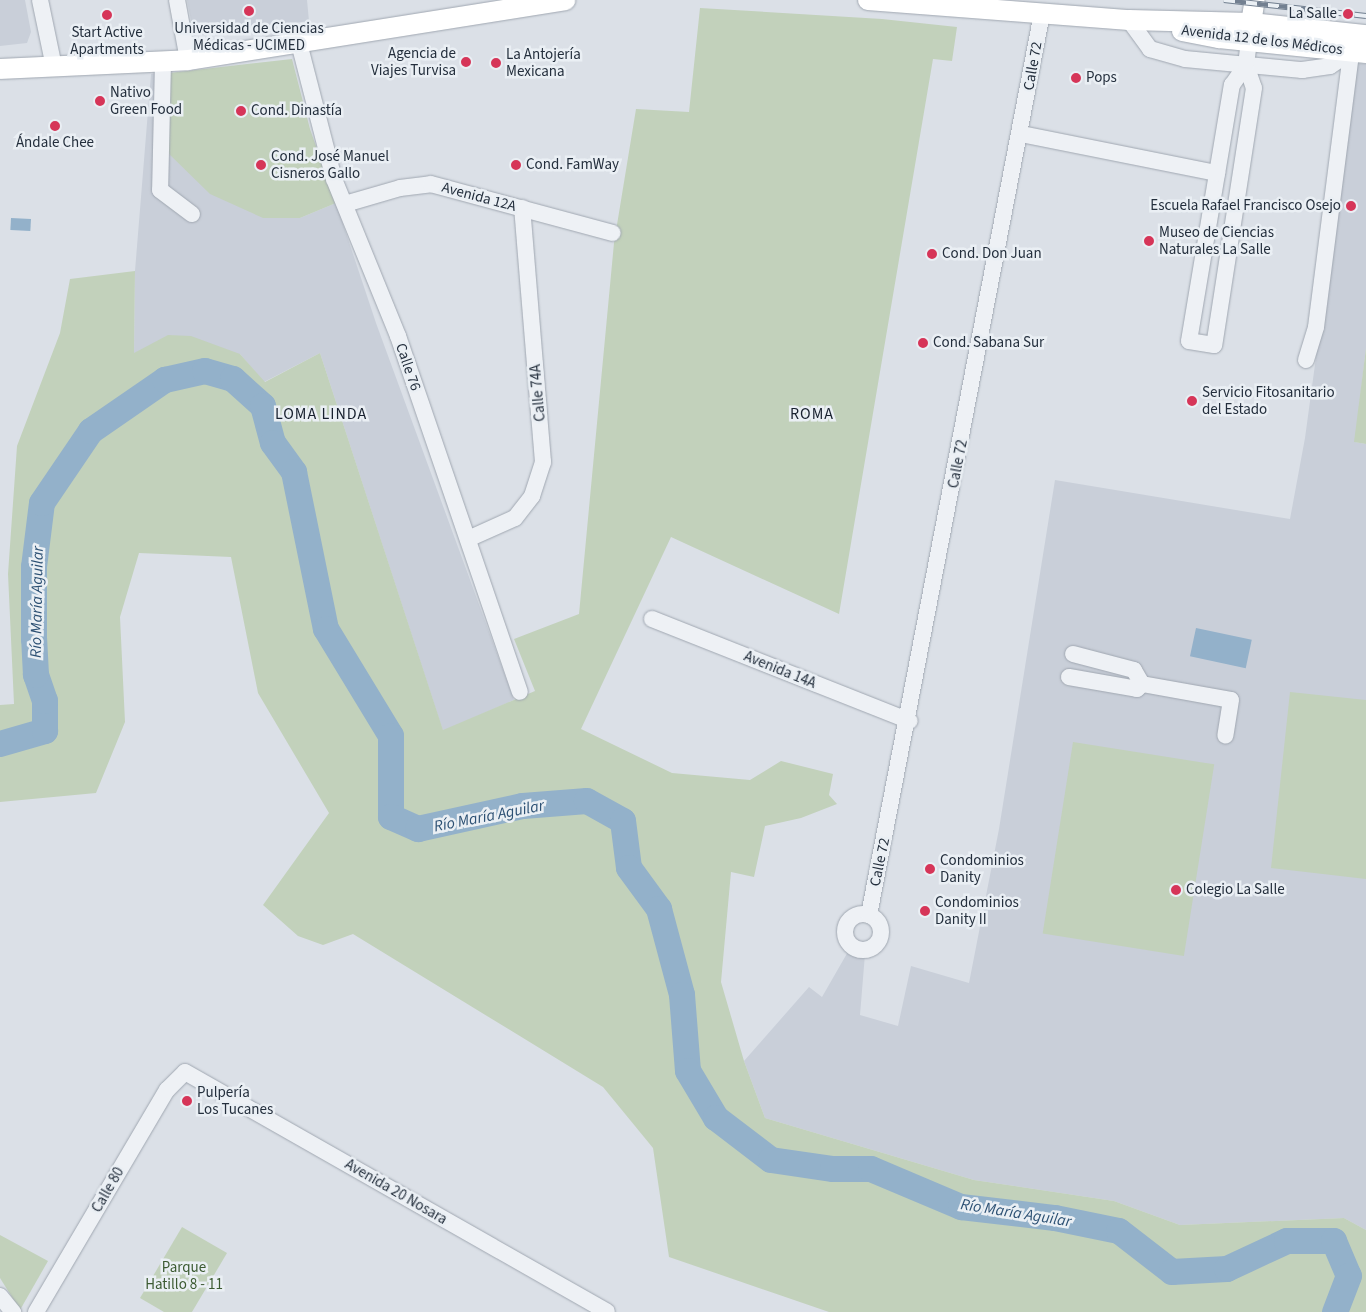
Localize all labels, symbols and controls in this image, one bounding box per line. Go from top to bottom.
marker: Universidad de Ciencias Médicas - UCIMED [243,5,255,17]
place label: La Salle [1288,5,1337,23]
marker: La Salle [1341,7,1355,21]
marker: Start Active Apartments [101,9,113,21]
place label: Universidad de Ciencias Médicas - UCIMED [174,19,324,54]
street label: Avenida 12 de los Médicos [1180,21,1344,59]
place label: Start Active Apartments [70,23,144,58]
street label: Calle 72 [1020,40,1046,92]
place label: Agencia de Viajes Turvisa [371,44,456,79]
place label: La Antojería Mexicana [506,45,581,80]
marker: Agencia de Viajes Turvisa [460,56,472,68]
marker: La Antojería Mexicana [490,57,502,69]
place label: Pops [1086,69,1117,87]
marker: Pops [1070,72,1082,84]
place label: Nativo Green Food [110,83,182,118]
marker: Nativo Green Food [94,95,106,107]
place label: Cond. Dinastía [251,102,342,120]
marker: Cond. Dinastía [235,105,247,117]
marker: Ándale Chee [49,120,61,132]
place label: Ándale Chee [16,134,94,152]
place label: Cond. José Manuel Cisneros Gallo [271,147,389,182]
place label: Cond. FamWay [526,156,619,174]
marker: Cond. José Manuel Cisneros Gallo [255,159,267,171]
marker: Cond. FamWay [510,159,522,171]
street label: Avenida 12A [440,178,518,216]
place label: Escuela Rafael Francisco Osejo [1150,197,1341,215]
marker: Escuela Rafael Francisco Osejo [1345,200,1357,212]
place label: Museo de Ciencias Naturales La Salle [1159,223,1274,258]
marker: Museo de Ciencias Naturales La Salle [1143,235,1155,247]
place label: Cond. Don Juan [942,245,1042,263]
marker: Cond. Don Juan [926,248,938,260]
place label: Cond. Sabana Sur [933,334,1044,352]
marker: Cond. Sabana Sur [917,337,929,349]
street label: Calle 76 [391,341,425,393]
street label: Calle 74A [527,364,549,422]
place label: Servicio Fitosanitario del Estado [1202,383,1335,418]
marker: Servicio Fitosanitario del Estado [1186,395,1198,407]
district label: LOMA LINDA [274,404,368,424]
district label: ROMA [789,404,835,424]
street label: Calle 72 [944,438,972,490]
water label: Río María Aguilar [26,546,48,658]
street label: Avenida 14A [741,647,819,693]
water label: Río María Aguilar [432,796,546,836]
street label: Calle 72 [866,836,894,888]
place label: Condominios Danity [940,851,1024,886]
marker: Condominios Danity [924,863,936,875]
place label: Colegio La Salle [1186,881,1285,899]
marker: Colegio La Salle [1170,884,1182,896]
place label: Condominios Danity II [935,893,1019,928]
marker: Condominios Danity II [919,905,931,917]
place label: Pulpería Los Tucanes [197,1083,273,1118]
marker: Pulpería Los Tucanes [181,1095,193,1107]
street label: Avenida 20 Nosara [342,1155,450,1229]
street label: Calle 80 [88,1164,128,1216]
water label: Río María Aguilar [959,1195,1073,1231]
park label: Parque Hatillo 8 - 11 [145,1258,223,1293]

